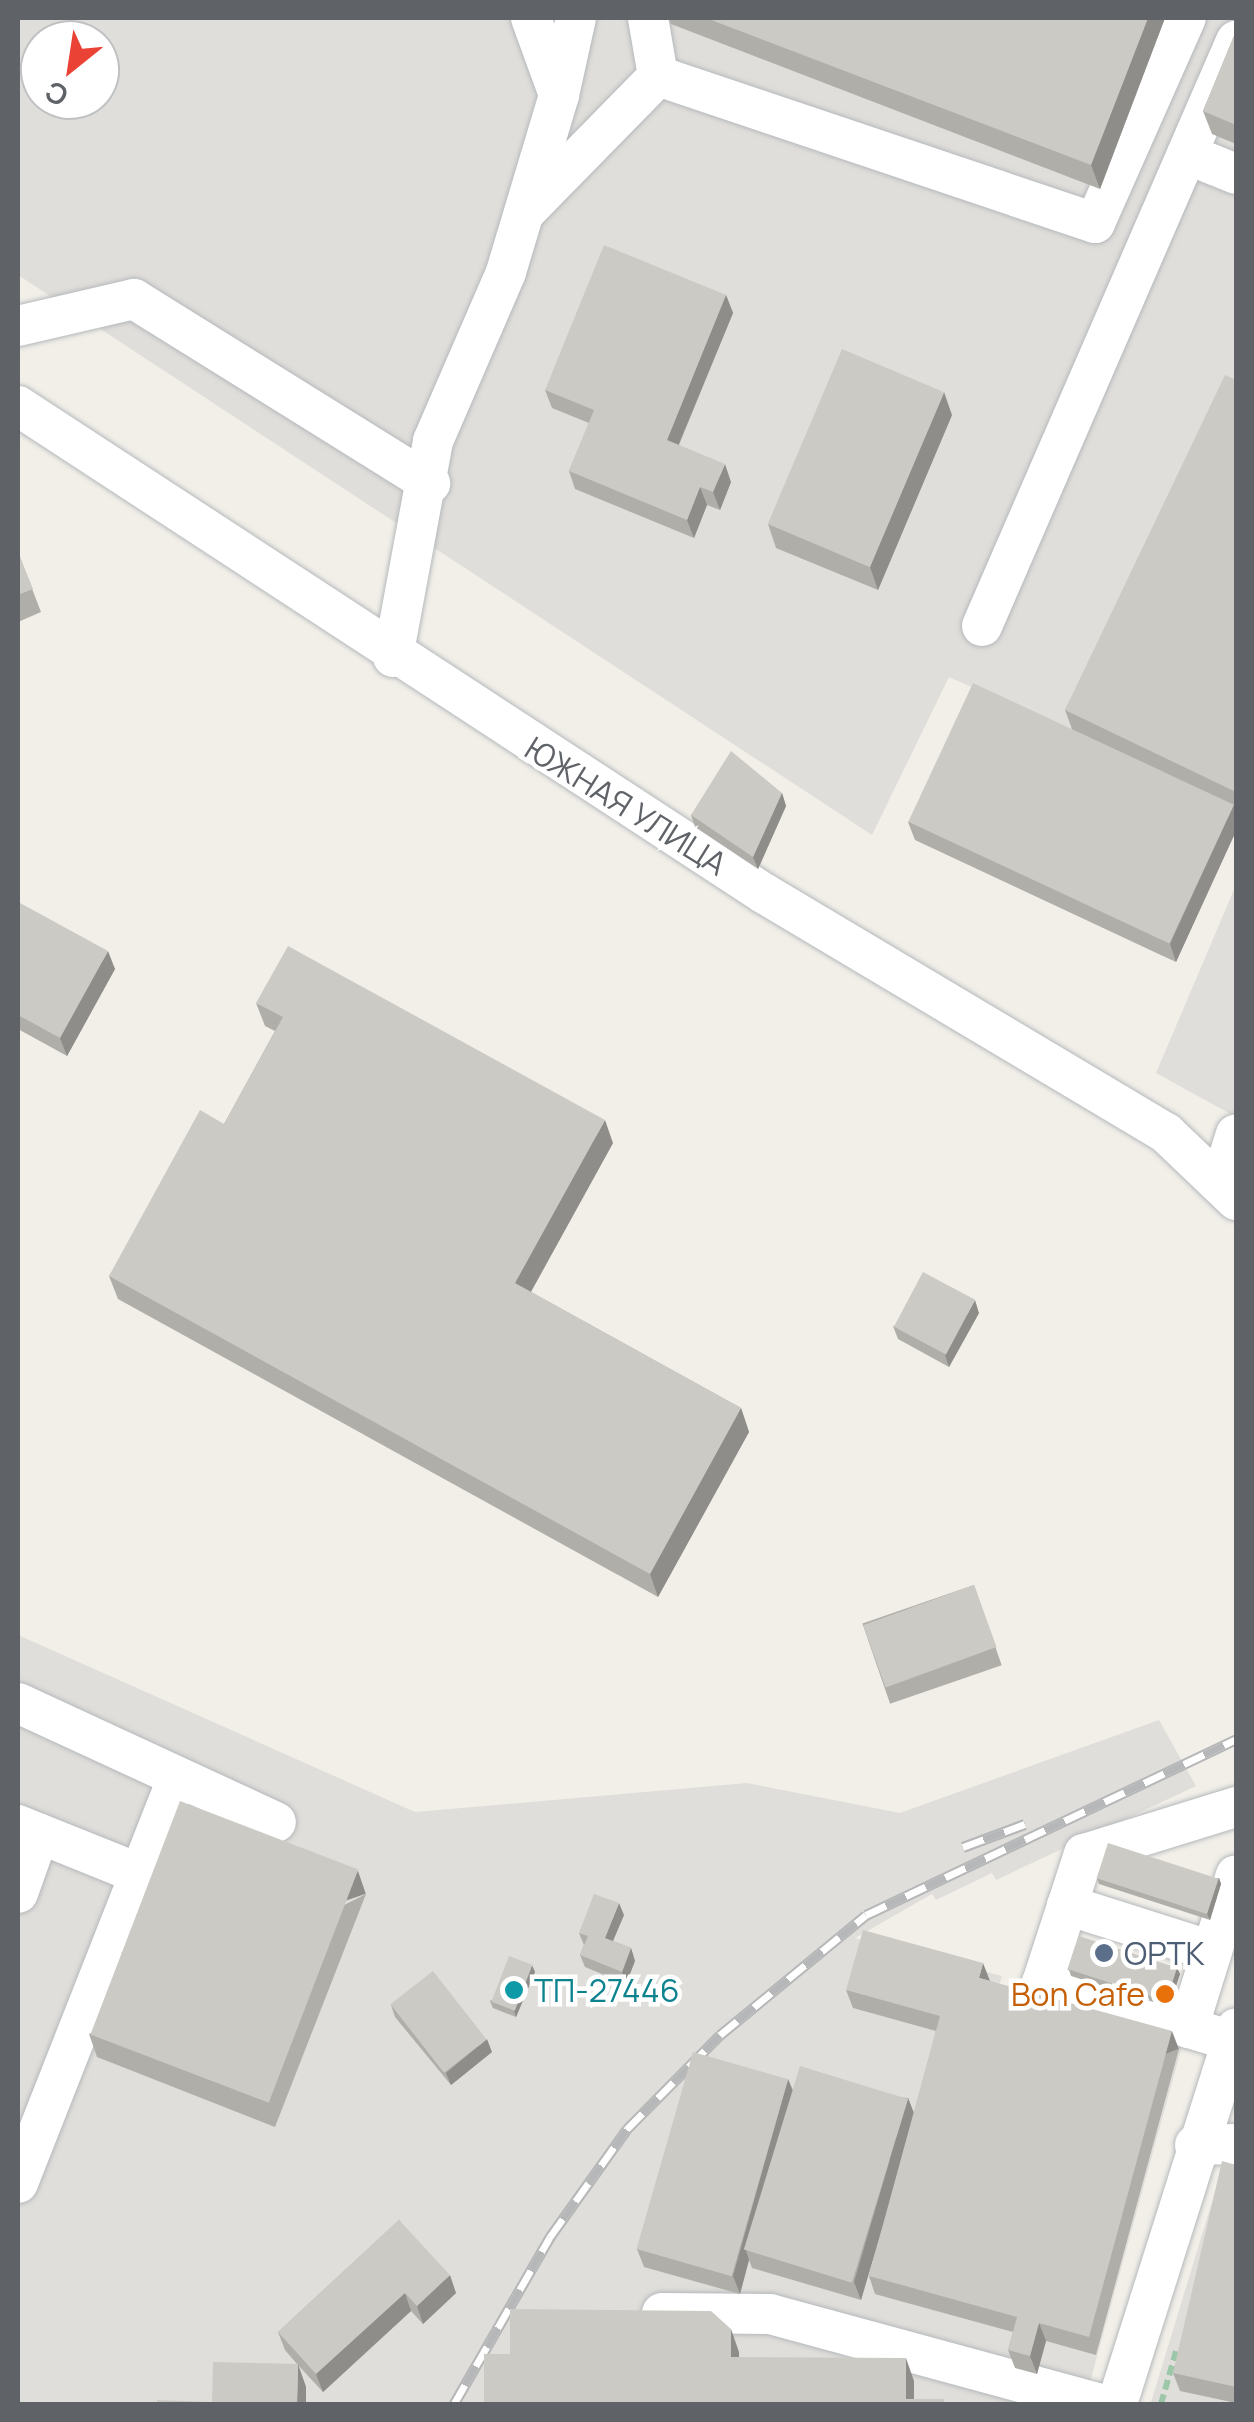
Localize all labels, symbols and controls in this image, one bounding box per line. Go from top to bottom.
north arrow [20,20,120,120]
text: С [38,73,74,116]
street label: ЮЖНАЯ УЛИЦА [518,729,734,883]
place label: ОРТК [1124,1934,1205,1972]
marker: ОРТК [1093,1942,1115,1964]
place label: ТП-27446 [534,1971,680,2009]
place label: Bon Cafe [1011,1975,1145,2013]
marker: ТП-27446 [503,1979,525,2001]
marker: Bon Cafe [1154,1983,1176,2005]

